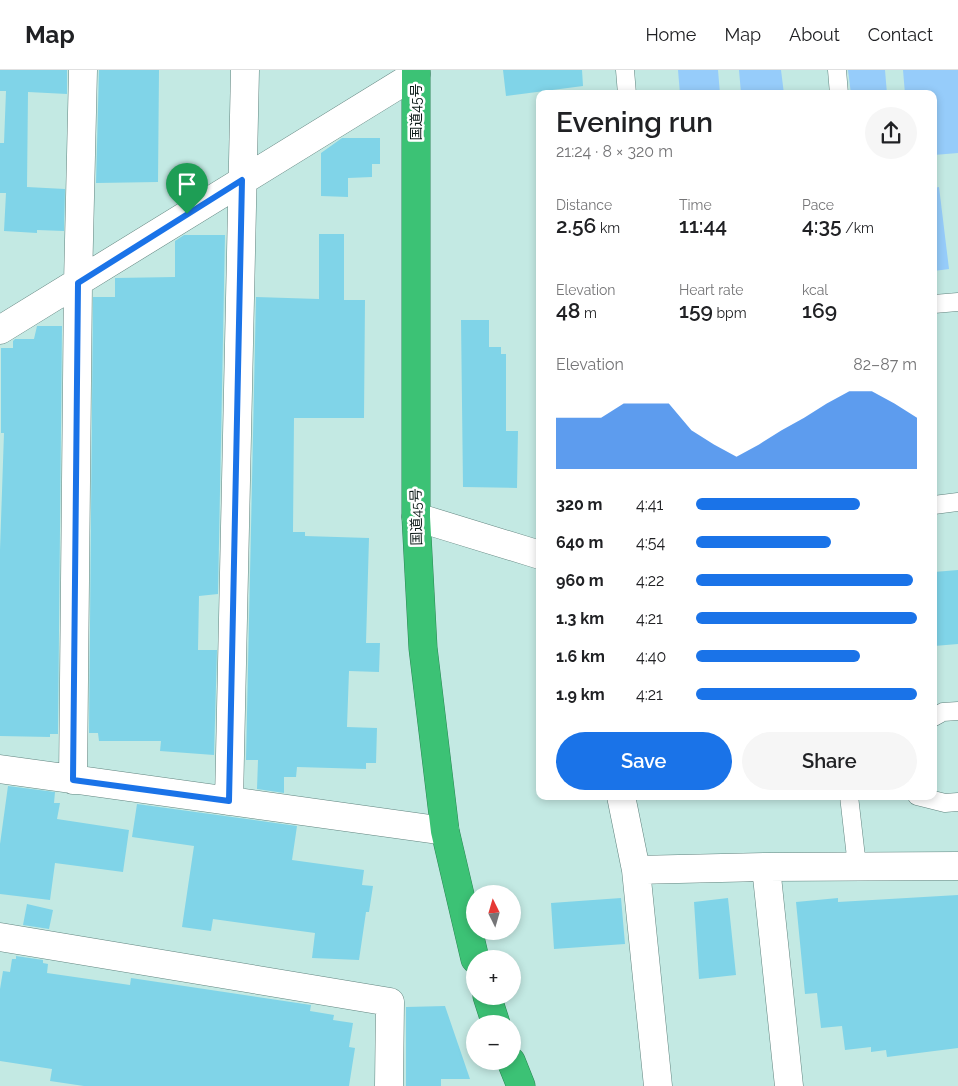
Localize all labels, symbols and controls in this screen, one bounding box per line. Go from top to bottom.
text: Map [25,20,75,49]
text: Home [645,24,696,45]
text: Map [724,24,761,45]
text: About [789,24,840,45]
text: Contact [868,24,933,45]
street label: 国道45号 [408,83,424,141]
text: Evening run [556,106,713,139]
button: share [865,107,917,159]
text: 21:24 · 8 × 320 m [556,142,673,161]
pin [166,163,208,214]
icon: arrive [173,170,201,198]
text: Distance [556,197,612,213]
text: Time [679,197,712,213]
text: Pace [802,197,834,213]
text: 2.56 [556,213,596,238]
text: 11:44 [679,213,727,238]
text: 4:35 [802,213,842,238]
text: km [596,220,620,236]
text: /km [842,220,874,236]
text: Elevation [556,282,615,298]
text: Heart rate [679,282,743,298]
text: kcal [802,282,828,298]
text: 48 [556,298,580,323]
text: 159 [679,298,713,323]
text: 169 [802,298,837,323]
text: m [580,305,597,321]
text: bpm [713,305,747,321]
text: Elevation [556,355,624,374]
text: 82–87 m [853,355,917,374]
street label: 国道45号 [408,488,424,546]
text: 320 m [556,495,603,514]
text: 4:41 [636,495,663,514]
text: 640 m [556,533,603,552]
text: 4:54 [636,533,665,552]
text: 960 m [556,571,604,590]
text: 4:22 [636,571,664,590]
text: 1.3 km [556,609,604,628]
text: 4:21 [636,609,663,628]
text: 1.6 km [556,647,605,666]
text: 4:40 [636,647,666,666]
text: 1.9 km [556,685,605,704]
text: 4:21 [636,685,663,704]
button: Save [556,732,732,790]
button: Share [742,732,917,790]
north arrow [466,885,521,940]
map controls [466,885,521,1070]
button: + [466,950,521,1005]
button: − [466,1015,521,1070]

